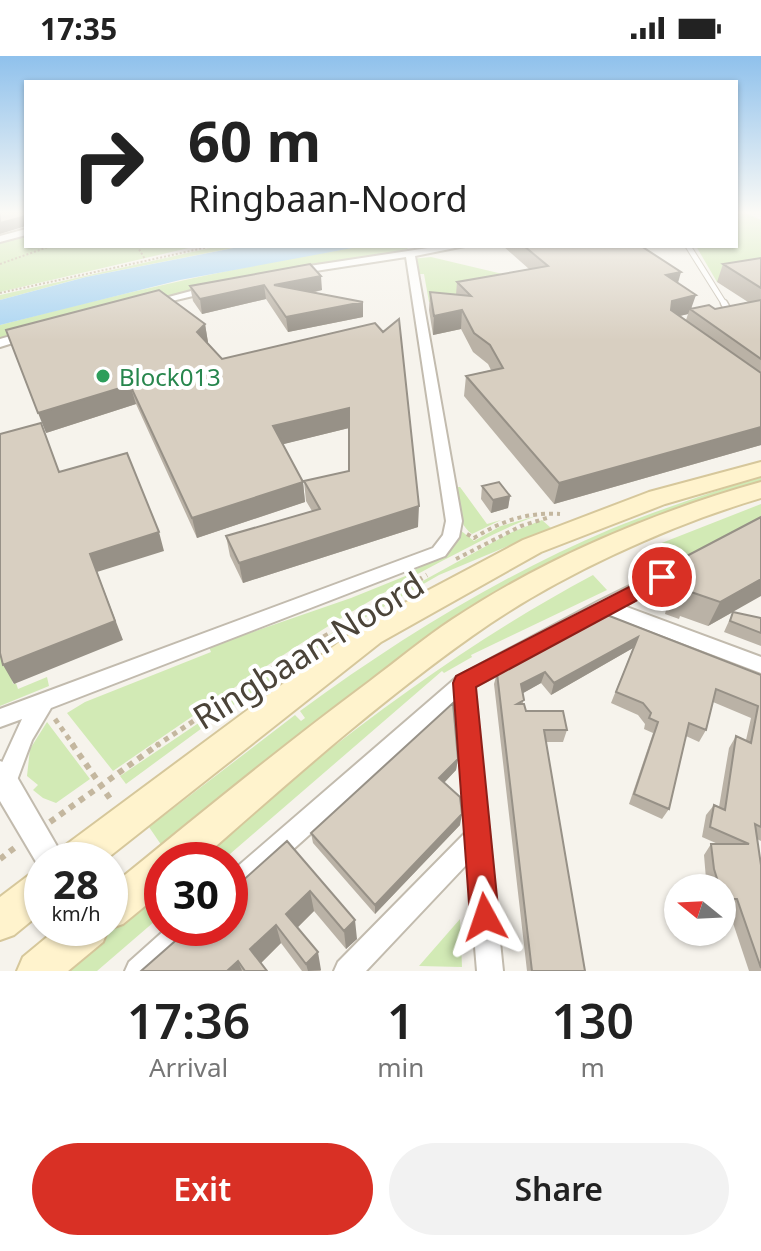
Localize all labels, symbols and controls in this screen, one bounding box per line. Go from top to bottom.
text: 17:35 [40,8,117,49]
text: 60 m [188,102,321,178]
icon: right [56,112,160,216]
text: Ringbaan-Noord [188,174,468,223]
place label: Block013 [119,360,221,393]
marker: Block013 [94,367,112,385]
pin [628,543,696,611]
icon: arrive [640,555,684,599]
street label: Ringbaan-Noord [184,561,432,739]
speed limit sign: 30 [144,842,248,946]
text: 28 [53,856,99,911]
north arrow [664,874,736,946]
map controls [664,874,736,946]
position arrow [443,875,527,959]
text: km/h [51,900,101,927]
text: 17:36 [127,988,250,1053]
text: 1 [387,988,415,1053]
text: 130 [552,988,634,1053]
text: Arrival [149,1049,228,1085]
text: min [377,1049,424,1085]
text: m [581,1049,605,1085]
button: Exit [32,1143,373,1235]
button: Share [389,1143,729,1235]

